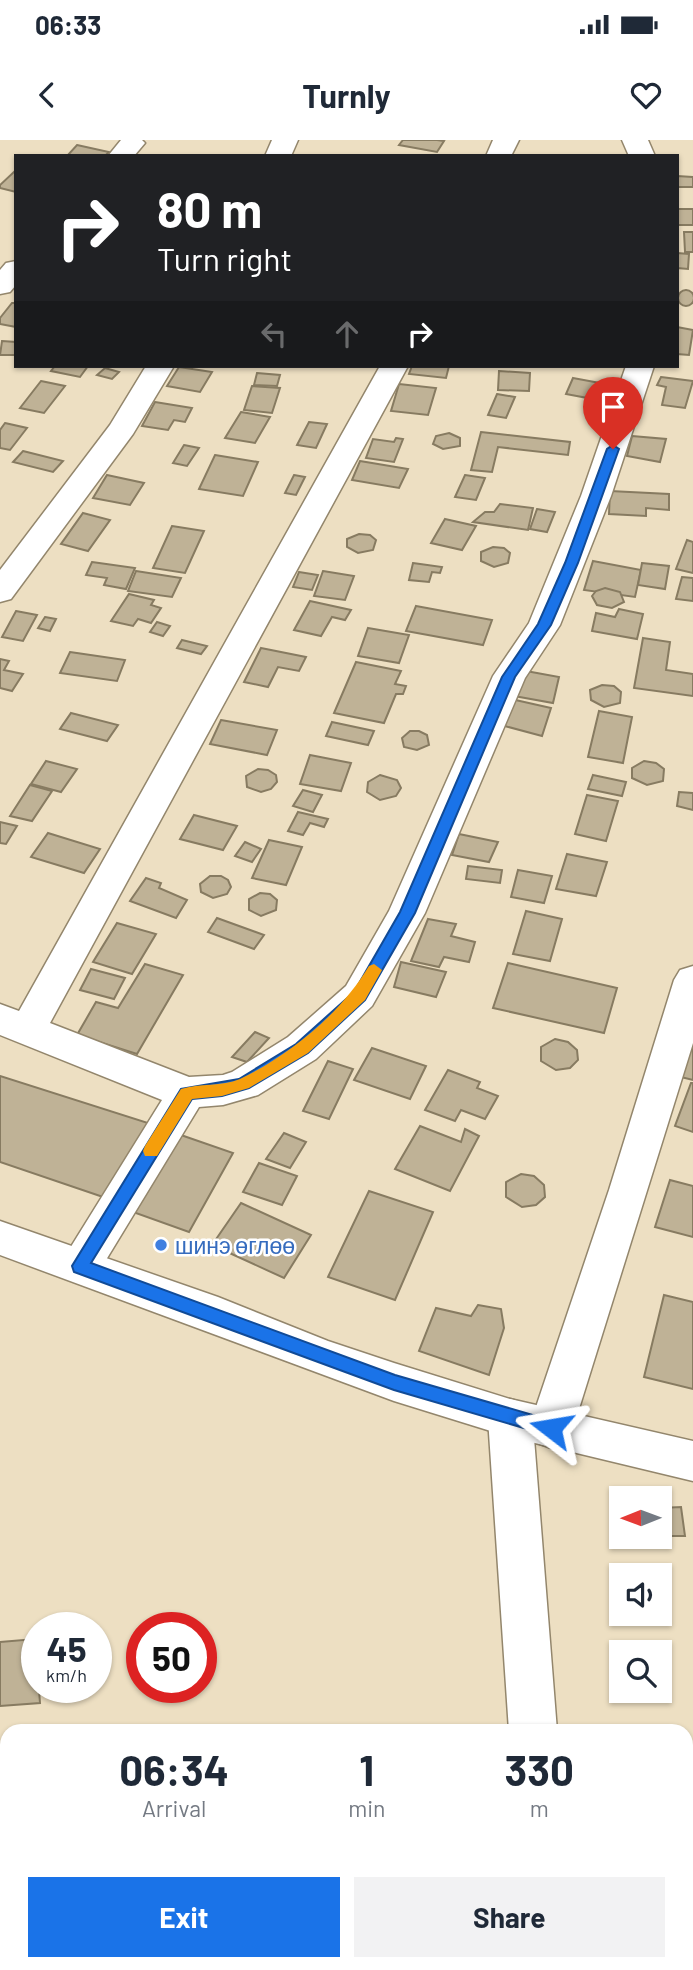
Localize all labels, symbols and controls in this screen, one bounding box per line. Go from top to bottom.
text: 06:33 [35,9,101,40]
icon: back [28,76,66,114]
text: Turnly [302,76,391,114]
icon: heart [627,76,665,114]
text: 80 m [157,179,262,238]
icon: right [42,182,133,273]
text: Turn right [157,239,292,277]
icon: left [255,315,293,353]
icon: ahead [328,315,366,353]
icon: right [401,315,439,353]
pin [583,377,643,449]
icon: arrive [594,388,632,426]
place label: шинэ өглөө [175,1231,295,1259]
marker: шинэ өглөө [153,1237,169,1253]
position arrow [514,1391,588,1465]
north arrow [609,1486,672,1549]
map controls [609,1486,672,1703]
button: sound [609,1563,672,1626]
speed limit sign: 50 [126,1612,217,1703]
text: 45 [46,1627,87,1669]
button: search [609,1640,672,1703]
text: km/h [46,1664,87,1686]
text: 06:34 [119,1744,229,1794]
text: 1 [359,1744,374,1794]
text: 330 [505,1744,574,1794]
text: Arrival [142,1794,206,1822]
text: min [348,1794,385,1822]
text: m [530,1794,549,1822]
button: Exit [28,1877,340,1957]
button: Share [354,1877,665,1957]

